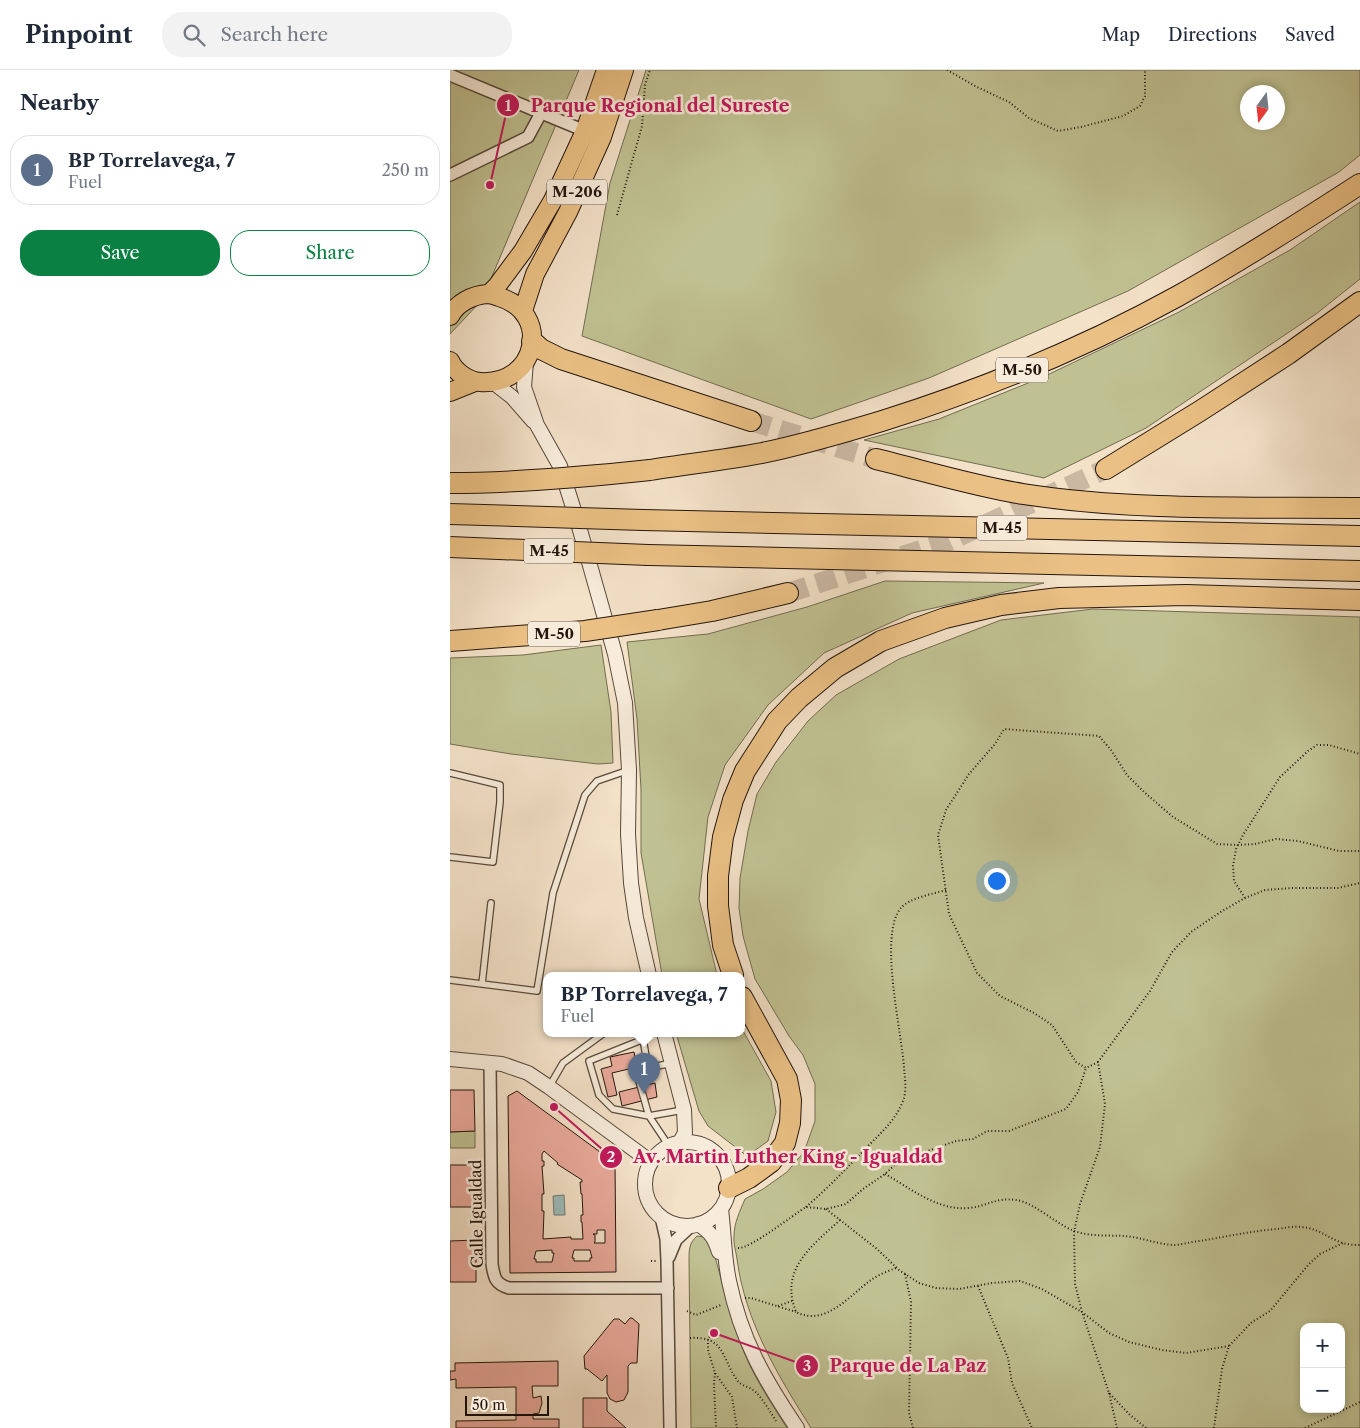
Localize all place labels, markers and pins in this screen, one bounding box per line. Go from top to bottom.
callout: Parque Regional del Sureste [495,89,799,122]
pin: 1 [628,1053,660,1094]
callout: Av. Martin Luther King - Igualdad [598,1140,953,1173]
callout: Parque de La Paz [795,1349,997,1382]

